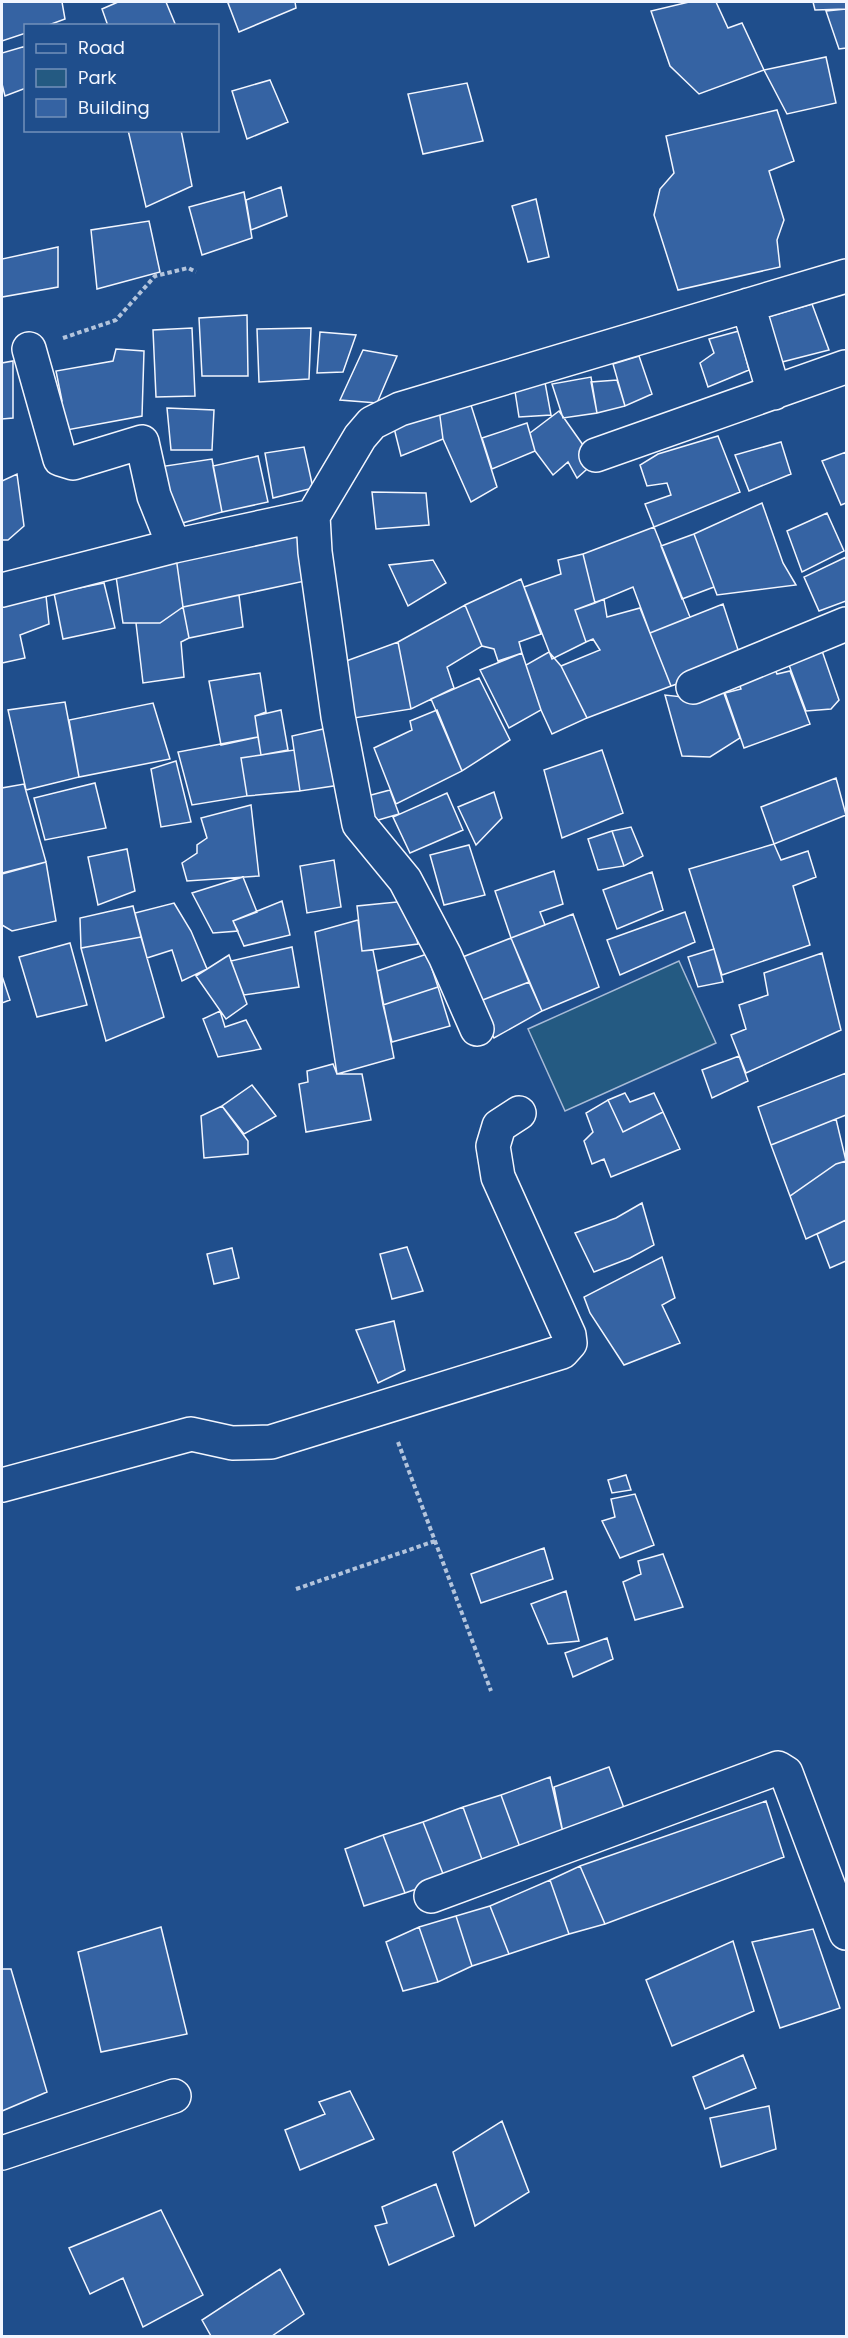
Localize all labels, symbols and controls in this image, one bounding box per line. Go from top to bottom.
legend [24,24,219,132]
text: Road [78,35,125,60]
text: Park [78,65,117,90]
text: Building [78,95,150,120]

